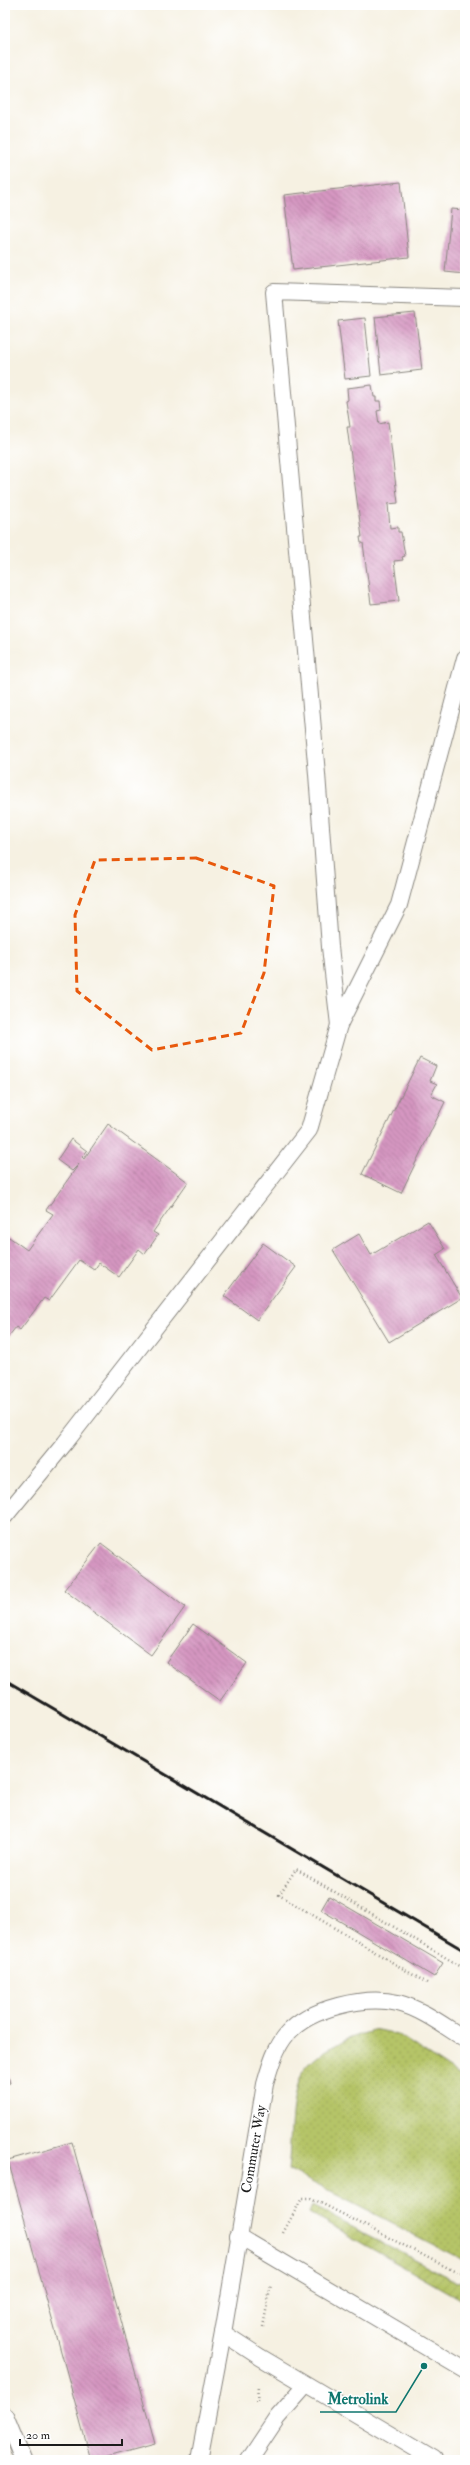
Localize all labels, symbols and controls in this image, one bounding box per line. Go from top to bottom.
street label: Commuter Way [237,2103,271,2195]
callout: Metrolink [320,2385,396,2412]
text: Metrolink [327,2390,389,2409]
scale bar [20,2421,122,2447]
text: 20 m [26,2428,51,2443]

